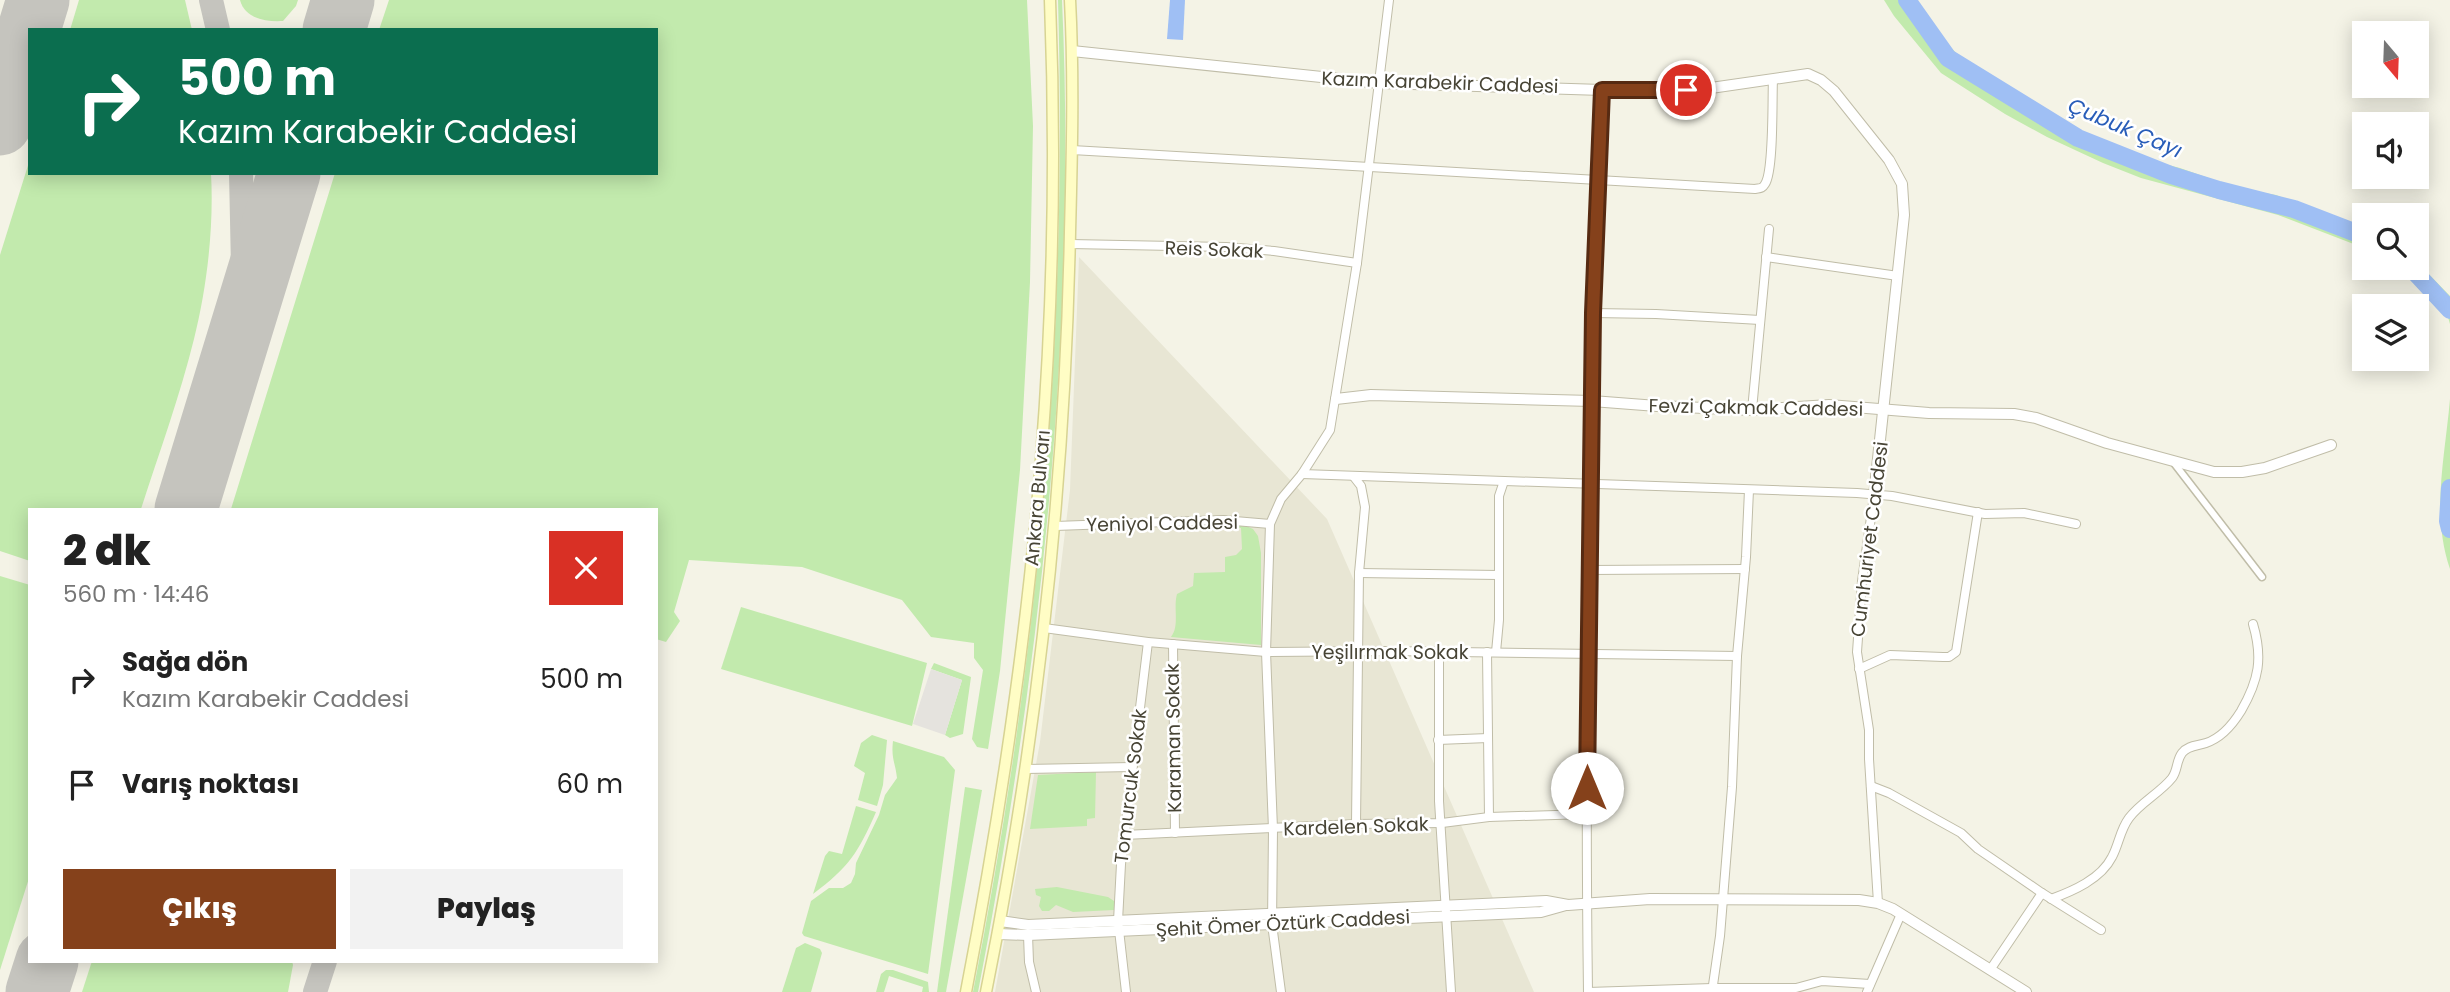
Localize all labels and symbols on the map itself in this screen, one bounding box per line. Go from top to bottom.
north arrow [2352,21,2429,98]
pin [1656,60,1716,120]
street label: Kazım Karabekir Caddesi [1321,65,1559,100]
water label: Çubuk Çayı [2063,90,2187,165]
street label: Reis Sokak [1164,234,1264,265]
street label: Fevzi Çakmak Caddesi [1648,392,1863,423]
street label: Ankara Bulvarı [1018,429,1057,567]
street label: Cumhuriyet Caddesi [1844,440,1895,638]
street label: Yeniyol Caddesi [1086,509,1238,538]
street label: Yeşilırmak Sokak [1312,639,1469,666]
street label: Karaman Sokak [1159,663,1188,813]
street label: Tomurcuk Sokak [1108,707,1153,865]
position arrow [1550,751,1624,825]
street label: Kardelen Sokak [1283,810,1429,843]
street label: Şehit Ömer Öztürk Caddesi [1155,903,1411,944]

